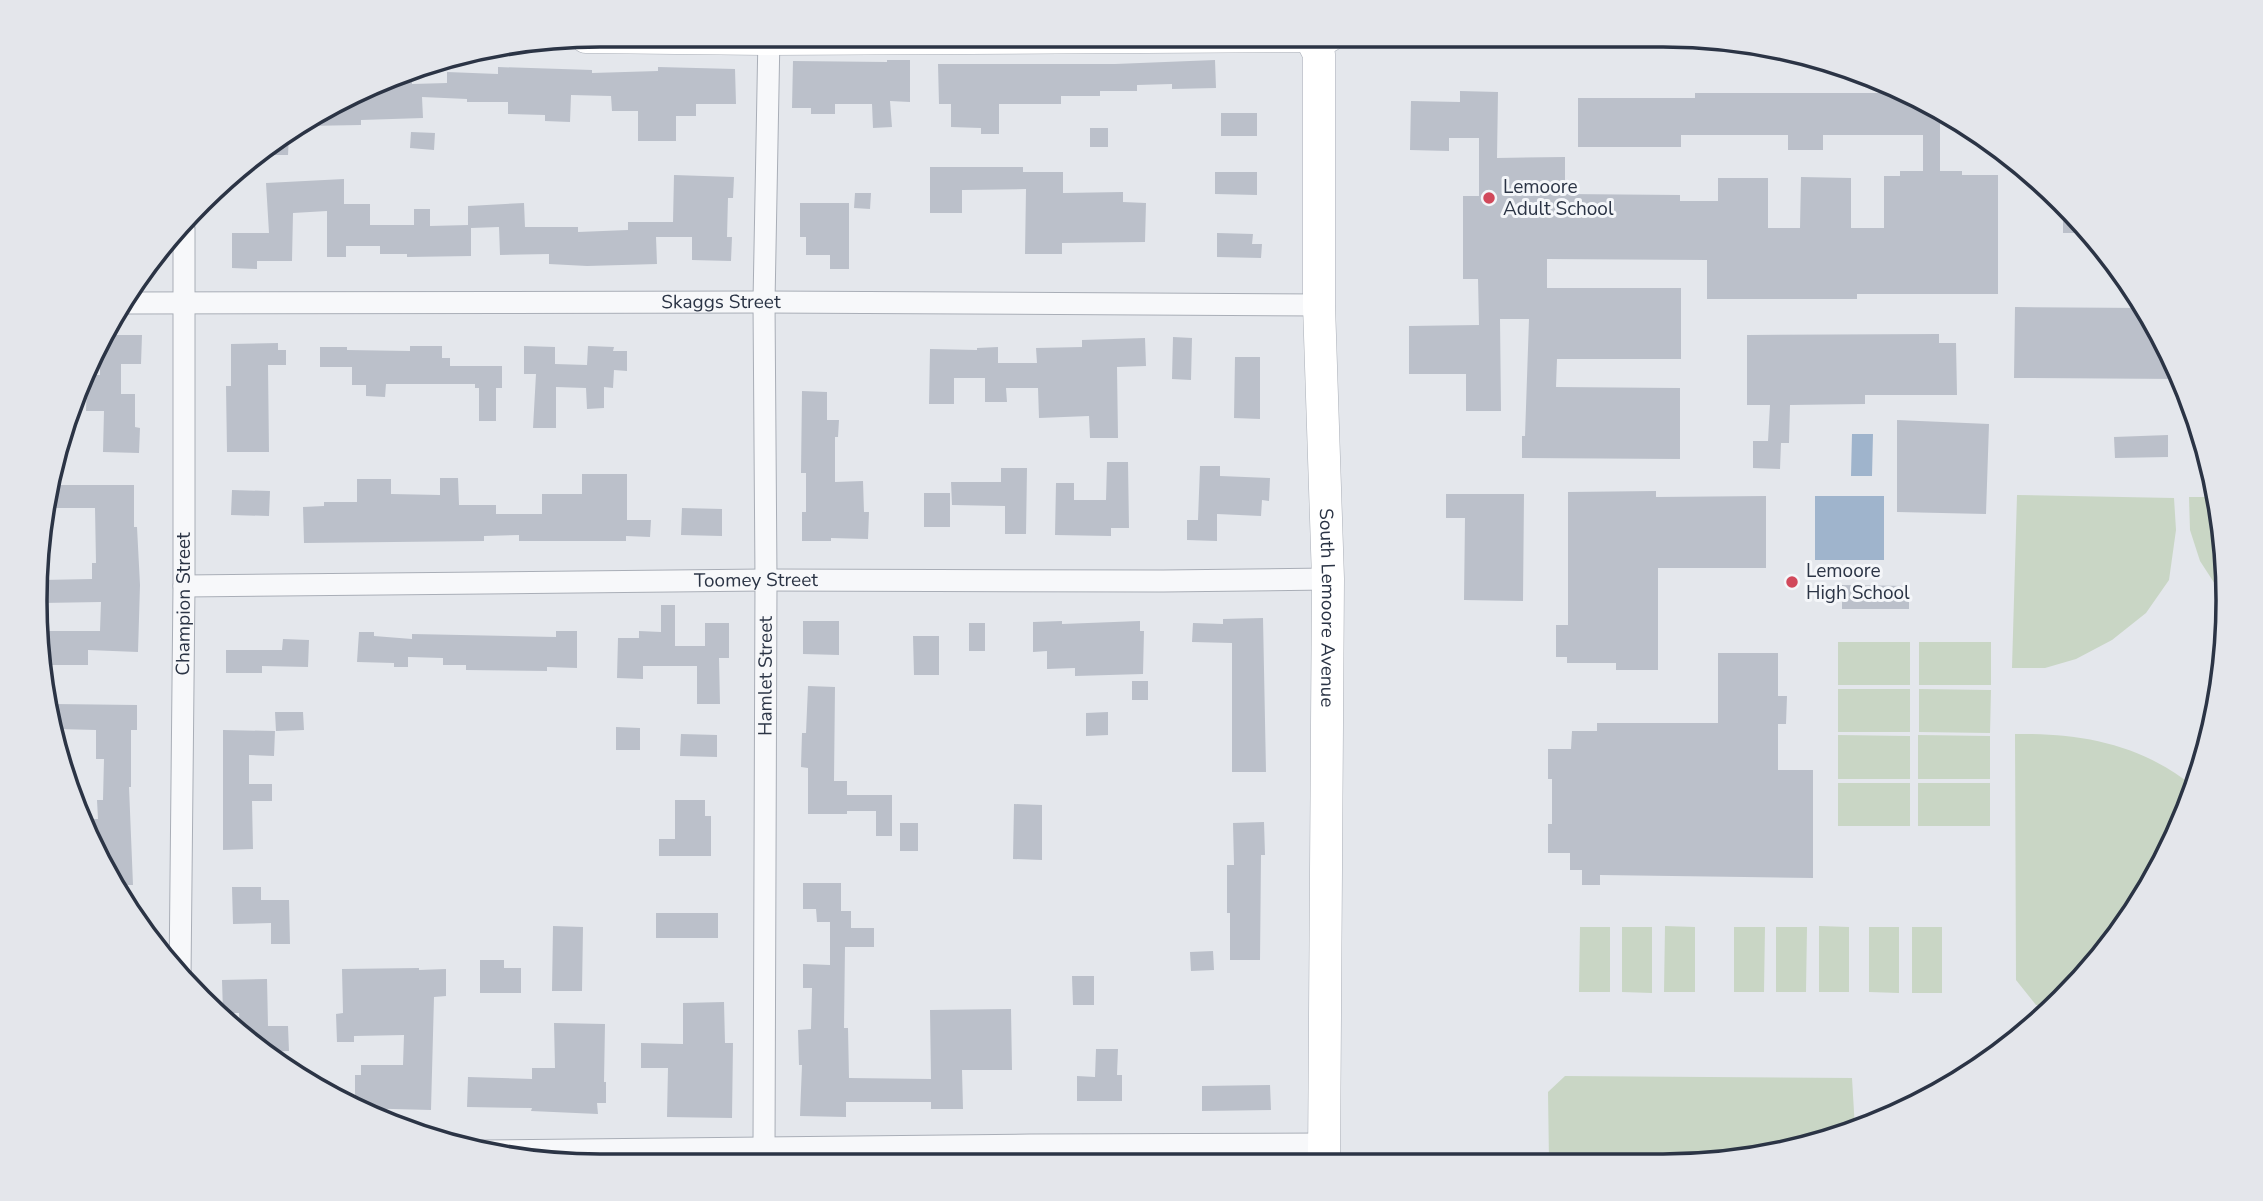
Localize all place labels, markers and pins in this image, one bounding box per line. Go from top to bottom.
place label: Lemoore Adult School [1503,174,1614,222]
marker: Lemoore Adult School [1481,190,1497,206]
place label: Lemoore High School [1806,558,1910,606]
marker: Lemoore High School [1784,574,1800,590]

